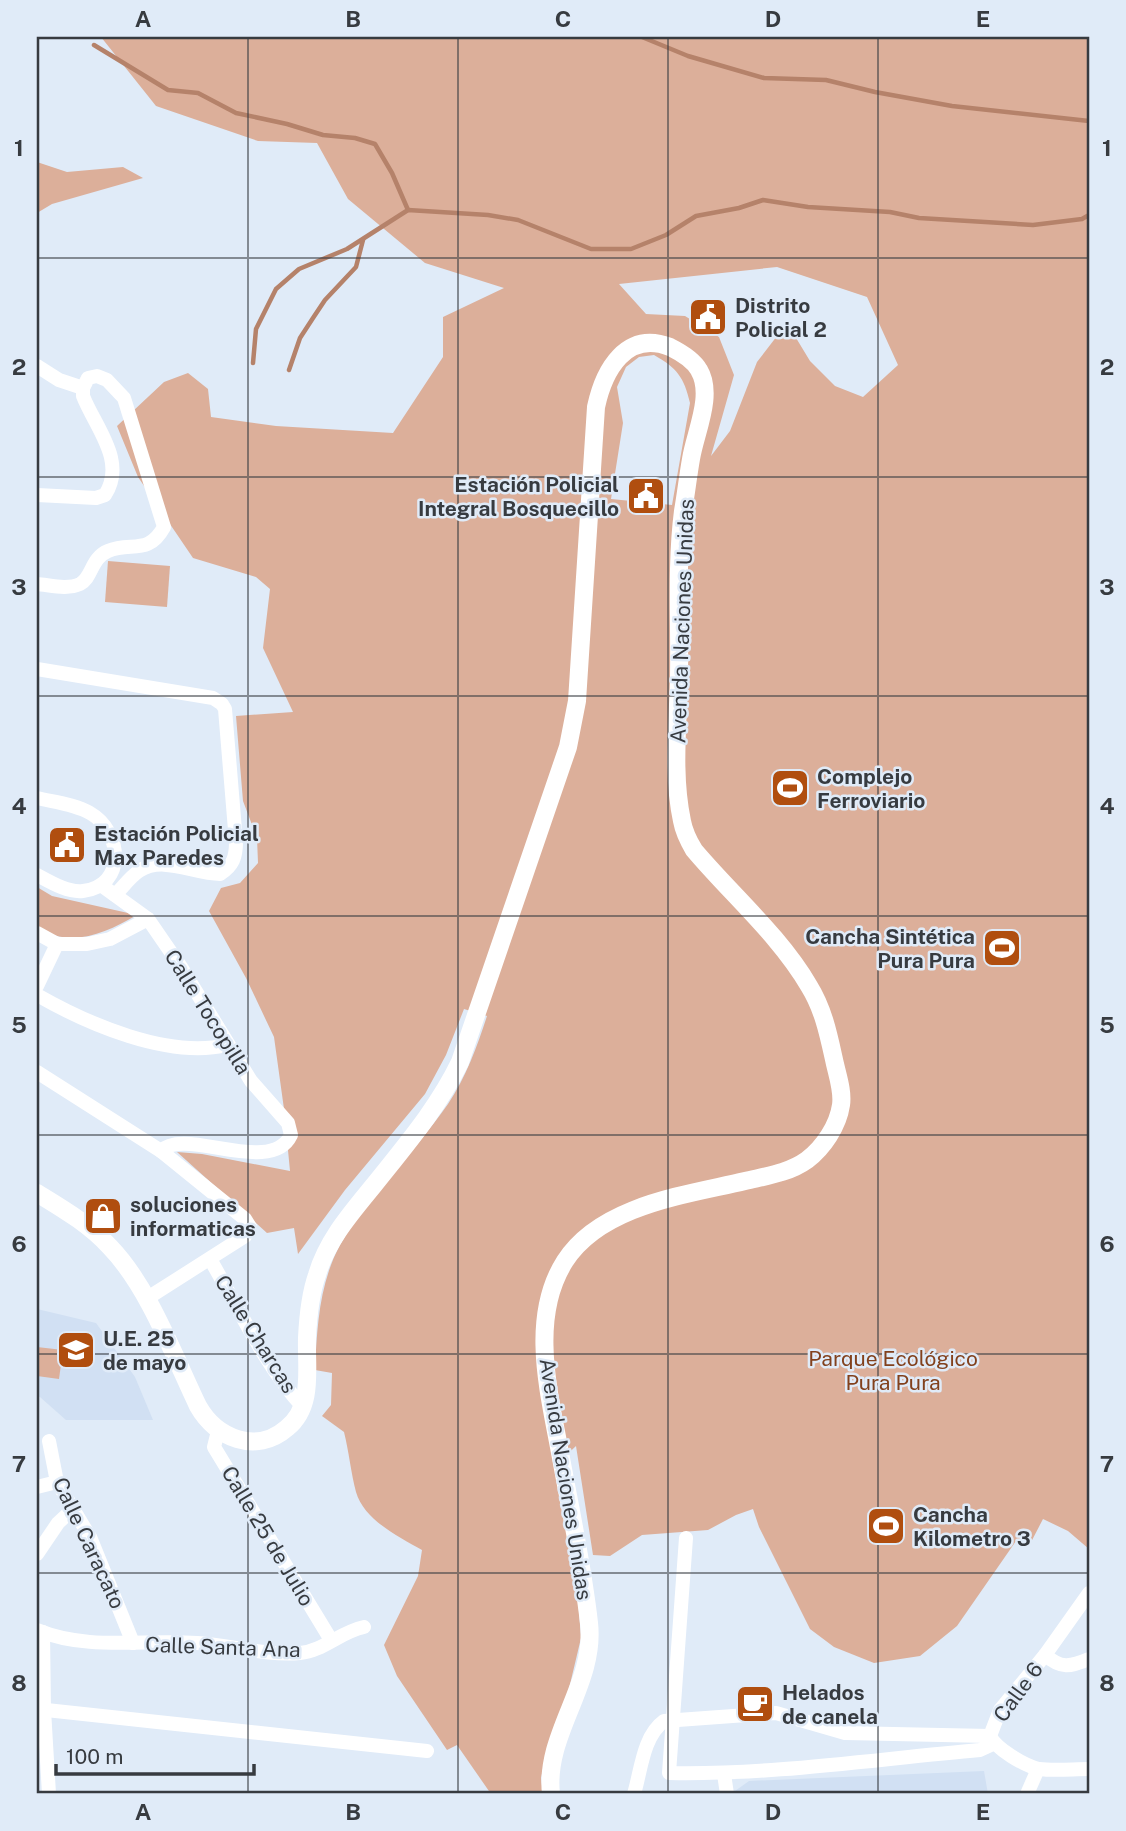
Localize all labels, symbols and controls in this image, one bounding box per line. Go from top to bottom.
text: A [135,5,152,32]
text: B [345,5,361,32]
text: C [555,5,571,32]
text: D [765,5,781,32]
text: E [976,5,990,32]
text: 1 [14,134,24,161]
text: 1 [1102,134,1112,161]
place label: Distrito Policial 2 [735,293,827,342]
public building icon: Distrito Policial 2 [687,296,729,338]
text: 2 [12,353,26,380]
text: 2 [1100,353,1114,380]
place label: Estación Policial Integral Bosquecillo [418,472,619,521]
public building icon: Estación Policial Integral Bosquecillo [625,475,667,517]
street label: Avenida Naciones Unidas [665,498,699,744]
text: 3 [11,573,27,600]
text: 3 [1099,573,1115,600]
place label: Complejo Ferroviario [817,764,925,813]
sports icon: Complejo Ferroviario [769,767,811,809]
text: 4 [11,792,27,819]
text: 4 [1099,792,1115,819]
place label: Estación Policial Max Paredes [94,821,259,870]
public building icon: Estación Policial Max Paredes [46,824,88,866]
place label: Cancha Sintética Pura Pura [805,924,975,973]
sports icon: Cancha Sintética Pura Pura [981,927,1023,969]
street label: Calle Tocopilla [160,945,256,1079]
text: 5 [11,1011,27,1038]
text: 5 [1099,1011,1115,1038]
place label: soluciones informaticas [130,1192,256,1241]
shop icon: soluciones informaticas [82,1195,124,1237]
text: 6 [11,1230,27,1257]
text: 6 [1099,1230,1115,1257]
street label: Calle Charcas [210,1270,302,1398]
place label: U.E. 25 de mayo [103,1326,186,1375]
school or university icon: U.E. 25 de mayo [55,1329,97,1371]
park label: Parque Ecológico Pura Pura [808,1346,978,1395]
street label: Avenida Naciones Unidas [535,1356,597,1602]
text: 7 [12,1450,26,1477]
text: 7 [1100,1450,1114,1477]
street label: Calle 25 de Julio [216,1462,320,1610]
street label: Calle Caracato [48,1473,130,1613]
place label: Cancha Kilometro 3 [913,1502,1031,1551]
sports icon: Cancha Kilometro 3 [865,1505,907,1547]
street label: Calle Santa Ana [145,1632,301,1662]
street label: Calle 6 [988,1657,1048,1727]
text: 8 [11,1669,27,1696]
text: 8 [1099,1669,1115,1696]
place label: Helados de canela [782,1680,878,1729]
cafe icon: Helados de canela [734,1683,776,1725]
scale bar [56,1733,254,1777]
text: 100 m [66,1744,123,1769]
text: A [135,1798,152,1825]
text: B [345,1798,361,1825]
text: C [555,1798,571,1825]
text: D [765,1798,781,1825]
text: E [976,1798,990,1825]

